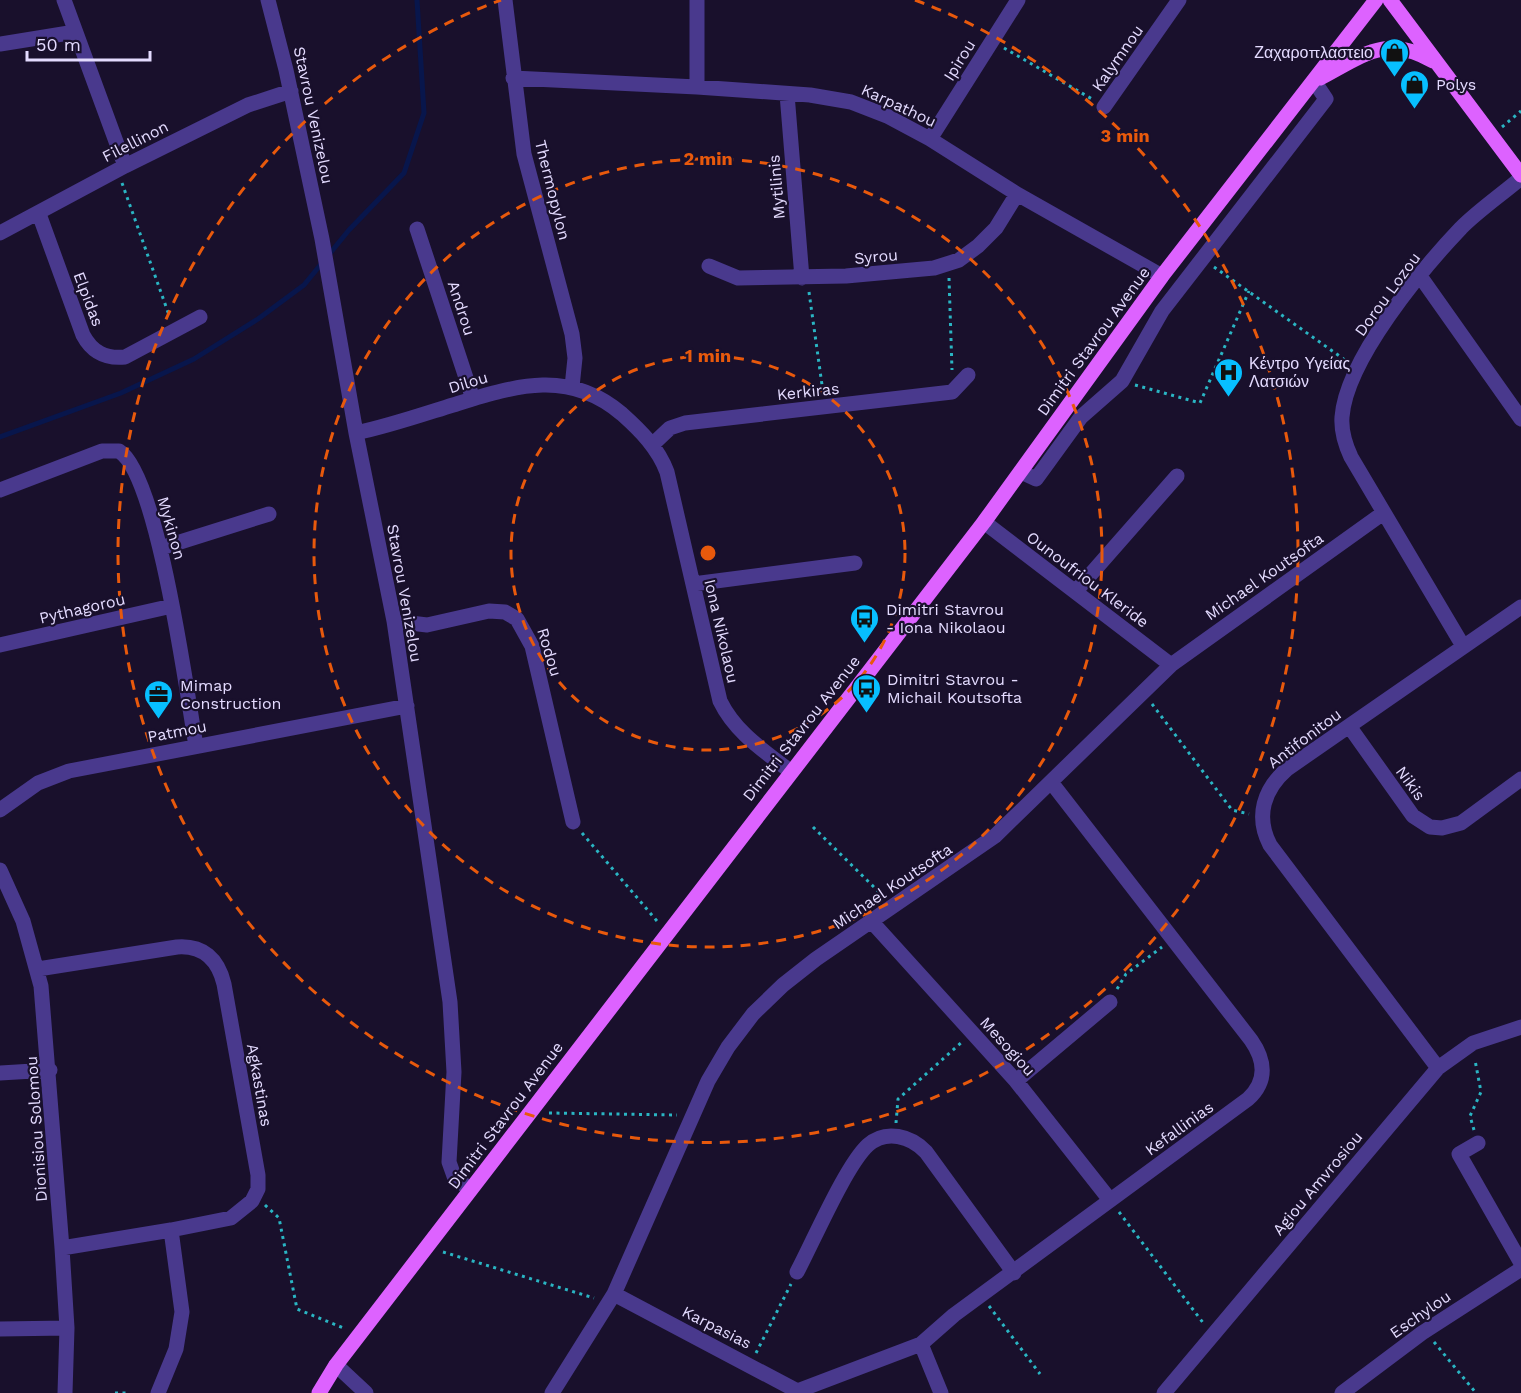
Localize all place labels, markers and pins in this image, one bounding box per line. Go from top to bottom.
shop icon: Ζαχαροπλαστειο [1378,36,1410,78]
place label: Ζαχαροπλαστειο [1254,43,1373,62]
shop icon: Polys [1399,68,1431,110]
place label: Polys [1436,75,1476,94]
place label: Κέντρο Υγείας Λατσιών [1249,354,1350,391]
hospital icon: Κέντρο Υγείας Λατσιών [1212,356,1244,398]
centre of rings [698,543,718,563]
place label: Dimitri Stavrou - Iona Nikolaou [886,600,1006,637]
bus stop icon: Dimitri Stavrou - Iona Nikolaou [849,602,881,644]
place label: Dimitri Stavrou - Michail Koutsofta [887,670,1022,707]
bus stop icon: Dimitri Stavrou - Michail Koutsofta [850,672,882,714]
place label: Mimap Construction [180,676,281,713]
office icon: Mimap Construction [143,678,175,720]

